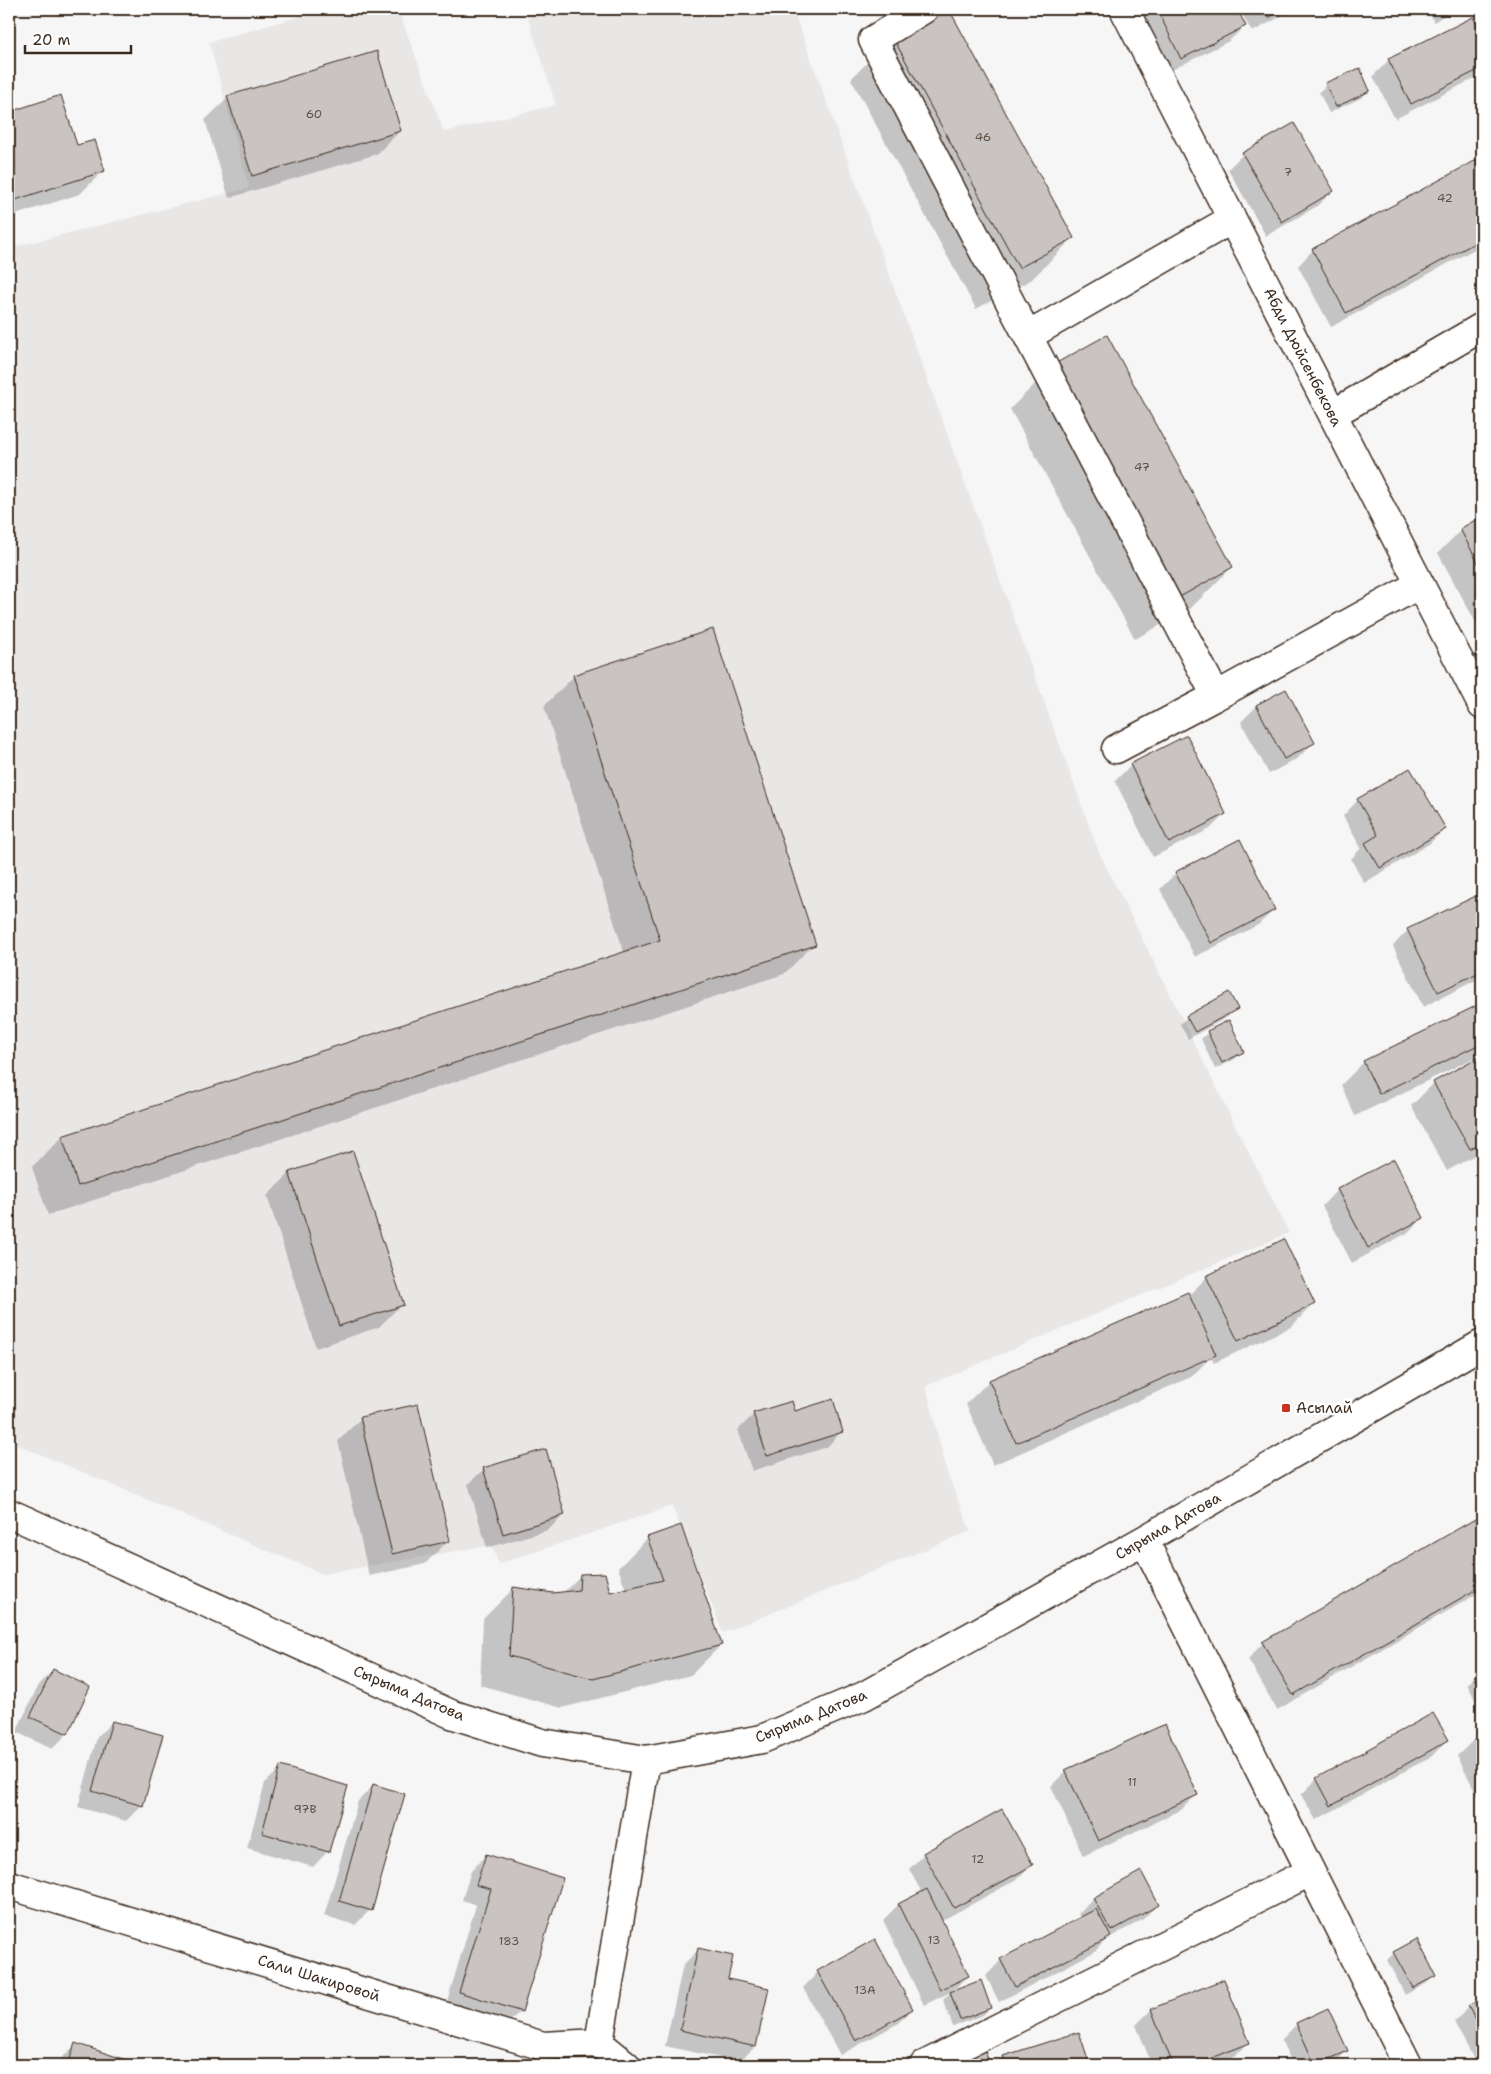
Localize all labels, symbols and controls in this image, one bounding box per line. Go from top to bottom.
scale bar [25,22,131,54]
text: 20 m [32,30,71,50]
house number: 60 [306,106,322,122]
house number: 46 [975,129,991,145]
house number: 7 [1284,164,1292,180]
house number: 42 [1437,190,1453,206]
street label: Абди Дюйсенбекова [1259,284,1347,431]
house number: 47 [1134,459,1150,475]
place label: Асылай [1296,1398,1353,1418]
marker: Асылай [1280,1402,1292,1414]
street label: Сырыма Датова [1112,1487,1225,1564]
street label: Сырыма Датова [350,1661,468,1726]
street label: Сырыма Датова [752,1684,870,1748]
house number: 11 [1127,1774,1137,1790]
house number: 97В [293,1801,317,1817]
house number: 12 [972,1851,984,1867]
house number: 13 [928,1932,940,1948]
house number: 183 [499,1933,519,1949]
street label: Сали Шакировой [255,1950,383,2006]
house number: 13А [854,1982,876,1998]

